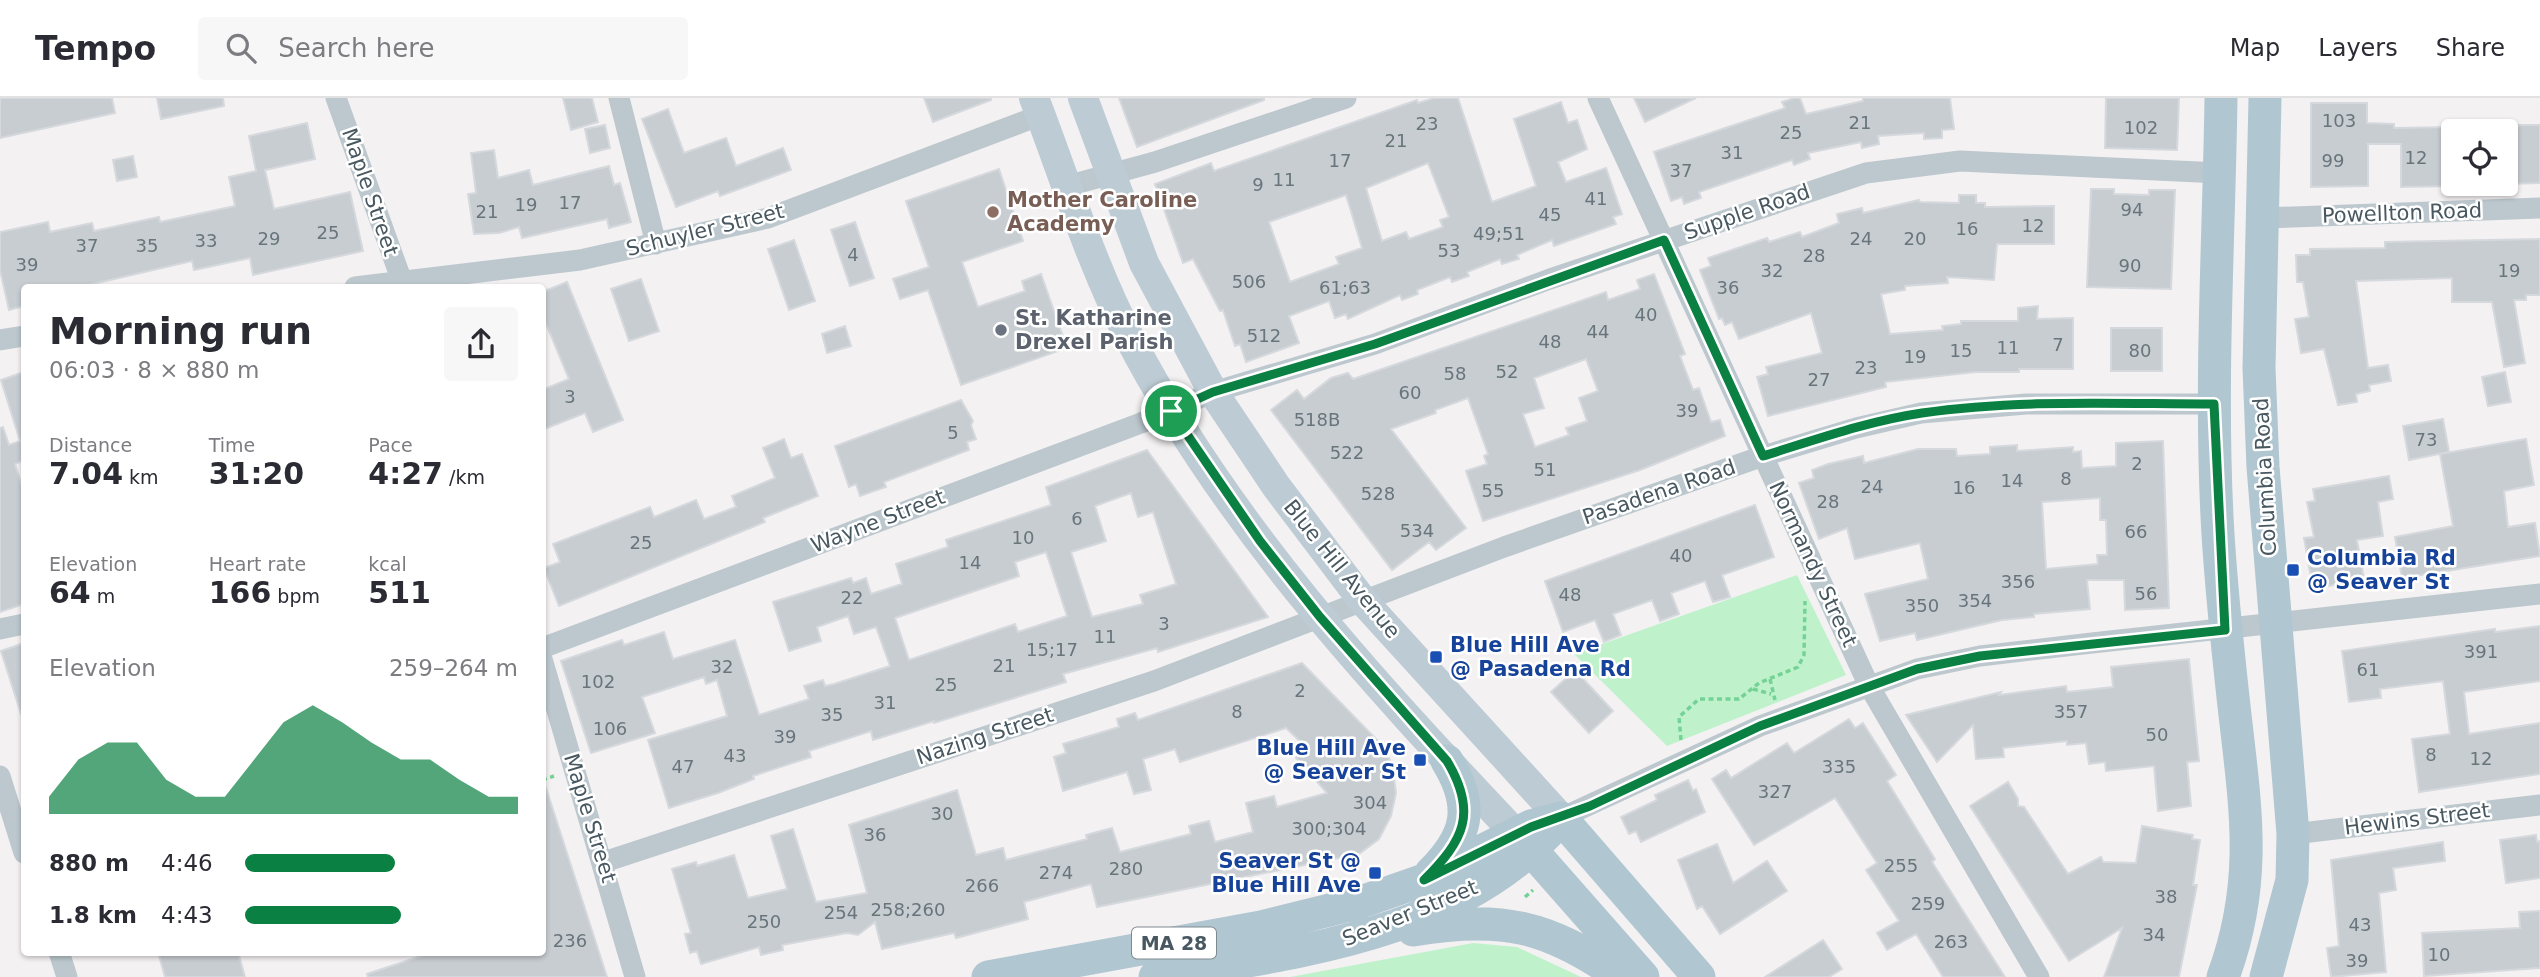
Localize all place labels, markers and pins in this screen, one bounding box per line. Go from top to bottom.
place label: Mother Caroline Academy [1007,188,1197,236]
marker: Mother Caroline Academy [985,204,1001,220]
place label: St. Katharine Drexel Parish [1015,306,1173,354]
marker: St. Katharine Drexel Parish [993,322,1009,338]
pin [1141,381,1201,441]
place label: Columbia Rd @ Seaver St [2307,546,2456,594]
marker: Columbia Rd @ Seaver St [2285,562,2301,578]
place label: Blue Hill Ave @ Pasadena Rd [1450,633,1631,681]
marker: Blue Hill Ave @ Pasadena Rd [1428,649,1444,665]
place label: Blue Hill Ave @ Seaver St [1256,736,1406,784]
marker: Blue Hill Ave @ Seaver St [1412,752,1428,768]
place label: Seaver St @ Blue Hill Ave [1211,849,1361,897]
marker: Seaver St @ Blue Hill Ave [1367,865,1383,881]

